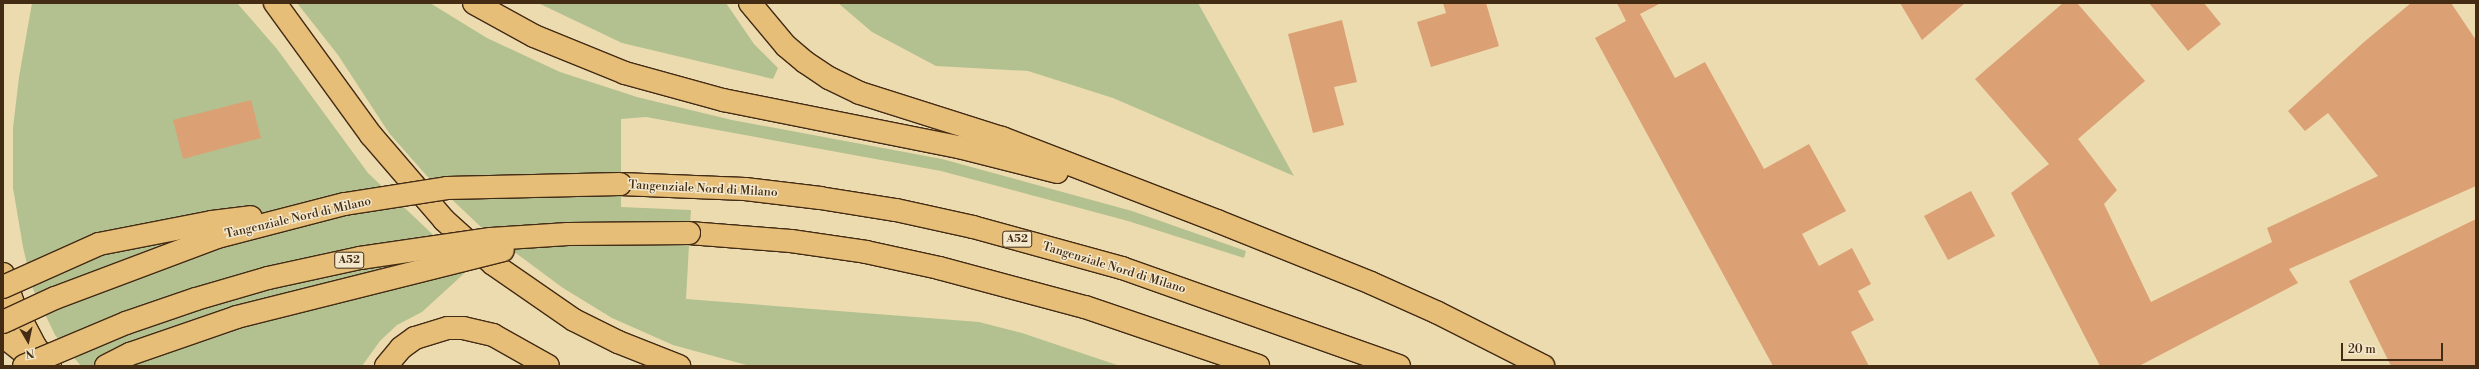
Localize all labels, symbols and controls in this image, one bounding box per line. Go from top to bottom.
street label: Tangenziale Nord di Milano [628,178,778,200]
street label: Tangenziale Nord di Milano [224,194,372,242]
road number: A52 [1002,230,1032,248]
street label: Tangenziale Nord di Milano [1040,239,1188,297]
road number: A52 [334,251,364,269]
north arrow [8,321,48,361]
scale bar [2343,335,2445,361]
text: 20 m [2348,342,2376,357]
text: N [24,345,35,360]

